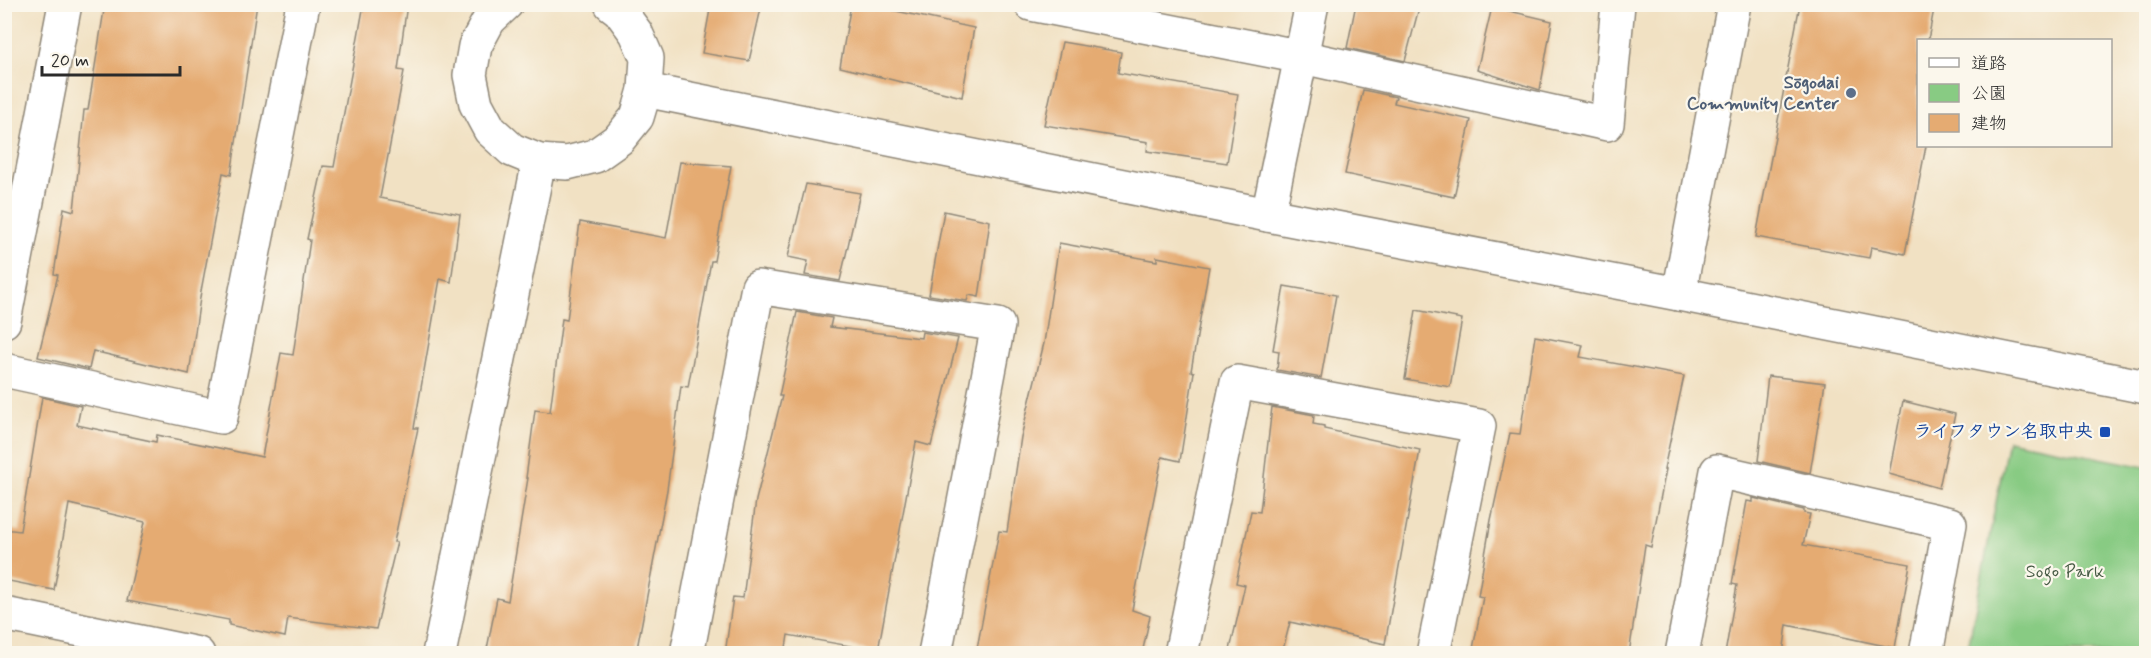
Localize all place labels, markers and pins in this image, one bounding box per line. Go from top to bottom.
place label: Sōgodai Community Center [1687,71,1839,116]
marker: Sōgodai Community Center [1844,86,1858,100]
place label: ライフタウン名取中央 [1914,420,2093,444]
marker: ライフタウン名取中央 [2098,425,2112,439]

